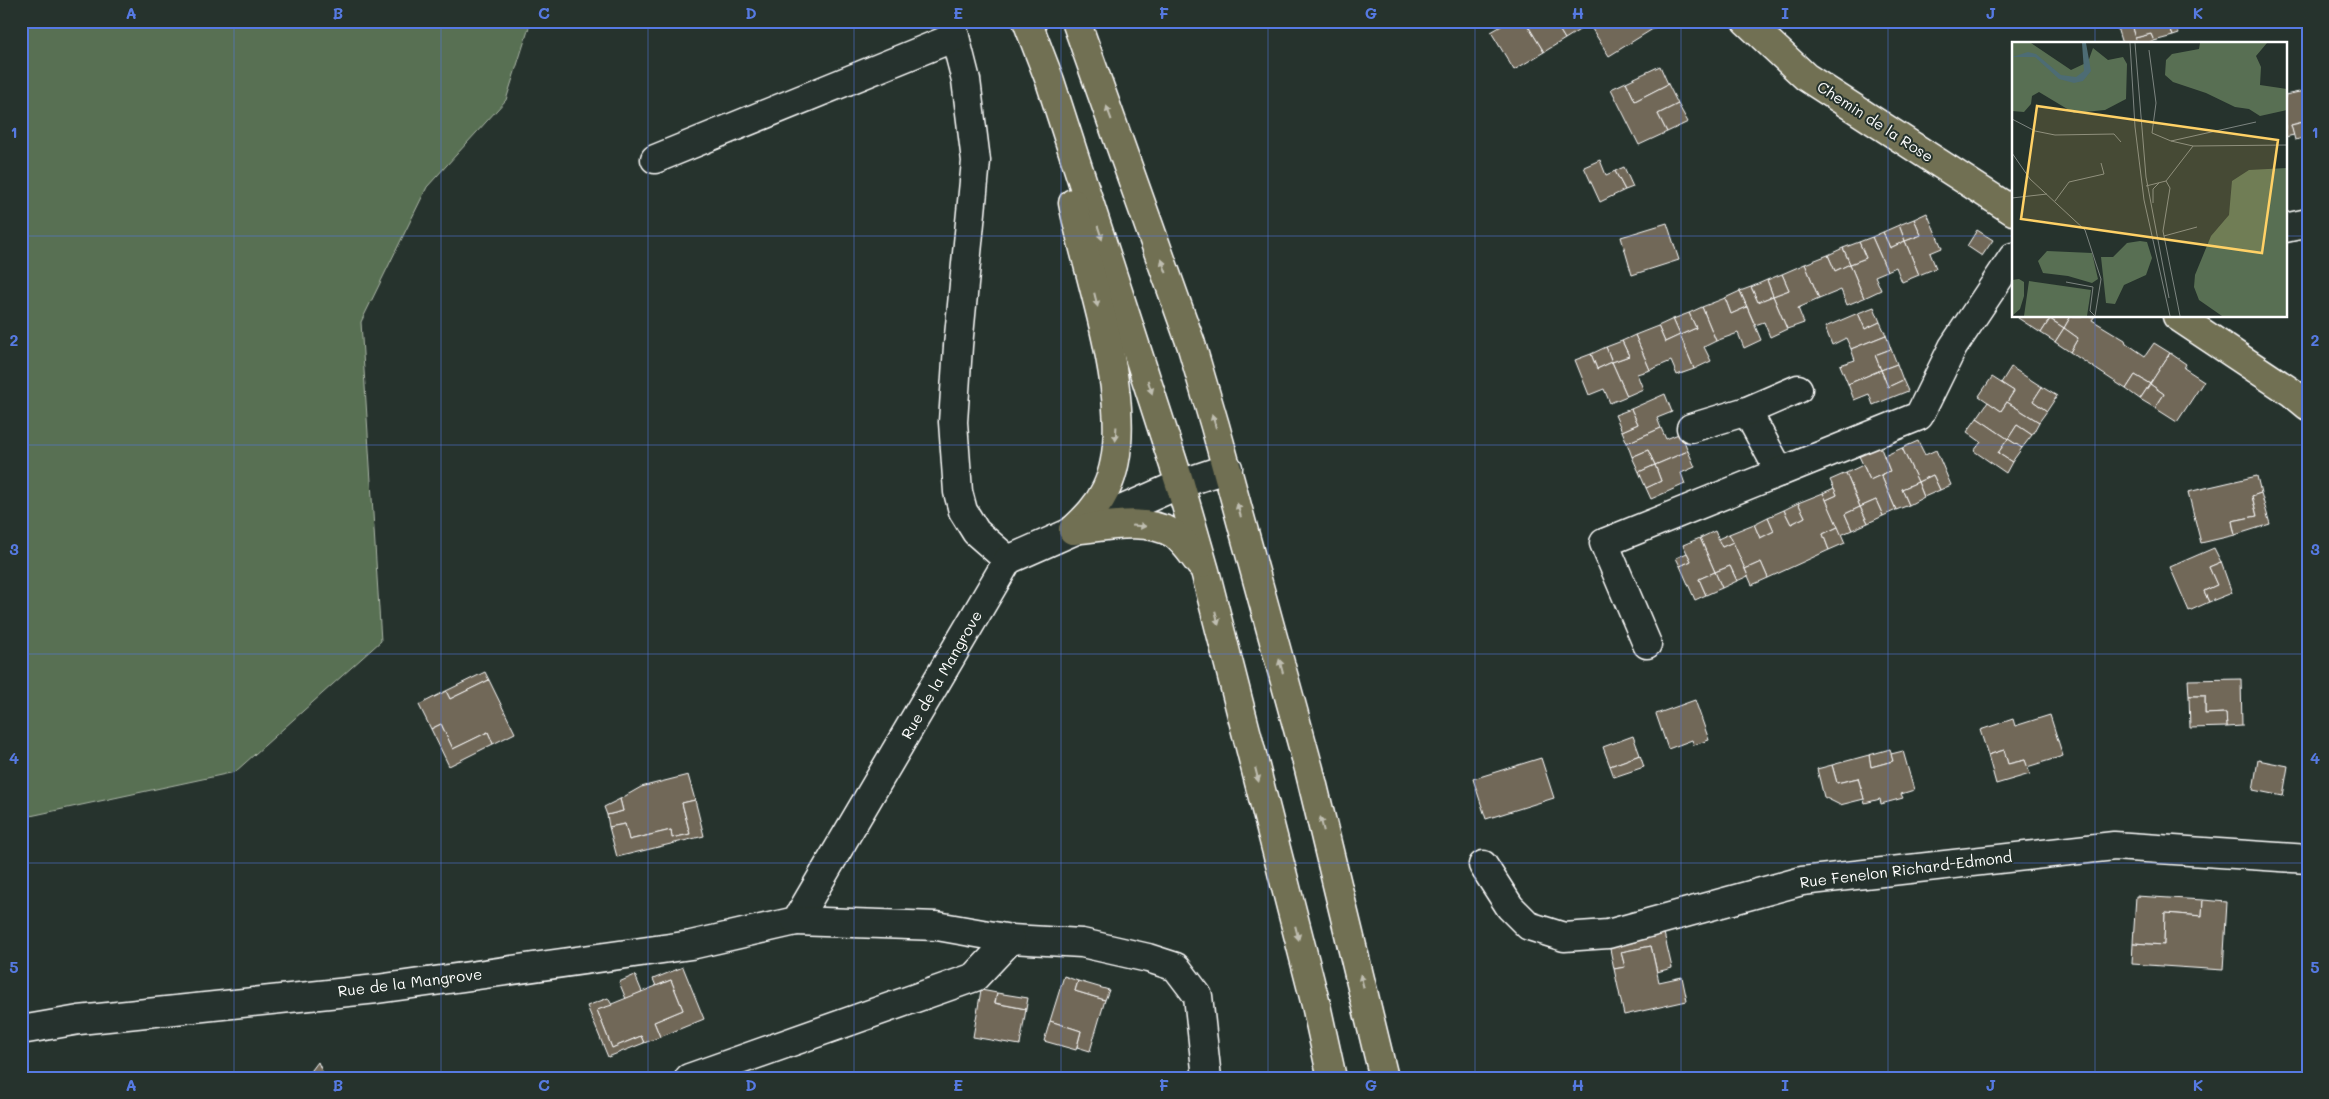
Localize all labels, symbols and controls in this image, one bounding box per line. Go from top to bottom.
text: A [125,2,137,23]
text: B [333,2,343,23]
text: C [538,2,550,23]
text: D [745,2,757,23]
text: E [953,2,963,23]
text: F [1159,2,1169,23]
text: G [1365,2,1377,23]
text: H [1572,2,1584,23]
text: I [1781,2,1789,23]
text: J [1986,2,1996,23]
text: K [2193,2,2203,23]
inset map [2012,42,2286,318]
street label: Chemin de la Rose [1814,76,1937,166]
one-way arrow [1105,106,1112,121]
text: 1 [10,121,18,142]
text: 1 [2311,121,2319,142]
one-way arrow [1096,226,1104,241]
one-way arrow [1160,259,1167,274]
one-way arrow [1092,292,1100,307]
text: 2 [10,329,19,350]
text: 2 [2311,329,2320,350]
one-way arrow [1147,380,1154,395]
one-way arrow [1210,413,1218,428]
one-way arrow [1112,426,1120,442]
one-way arrow [1235,502,1243,517]
one-way arrow [1131,522,1147,530]
text: 3 [9,538,19,559]
text: 3 [2310,538,2320,559]
street label: Rue de la Mangrove [896,607,986,742]
one-way arrow [1213,610,1221,625]
one-way arrow [1277,659,1285,674]
text: 4 [9,747,19,768]
text: 4 [2310,747,2320,768]
one-way arrow [1253,768,1261,783]
one-way arrow [1318,816,1326,831]
street label: Rue Fenelon Richard-Edmond [1798,846,2013,892]
one-way arrow [1293,925,1301,940]
text: 5 [9,956,19,977]
text: 5 [2310,956,2320,977]
street label: Rue de la Mangrove [337,963,483,1001]
one-way arrow [1357,974,1365,989]
text: A [125,1074,137,1095]
text: B [333,1074,343,1095]
text: C [538,1074,550,1095]
text: D [745,1074,757,1095]
text: E [953,1074,963,1095]
text: F [1159,1074,1169,1095]
text: G [1365,1074,1377,1095]
text: H [1572,1074,1584,1095]
text: I [1781,1074,1789,1095]
text: J [1986,1074,1996,1095]
text: K [2193,1074,2203,1095]

